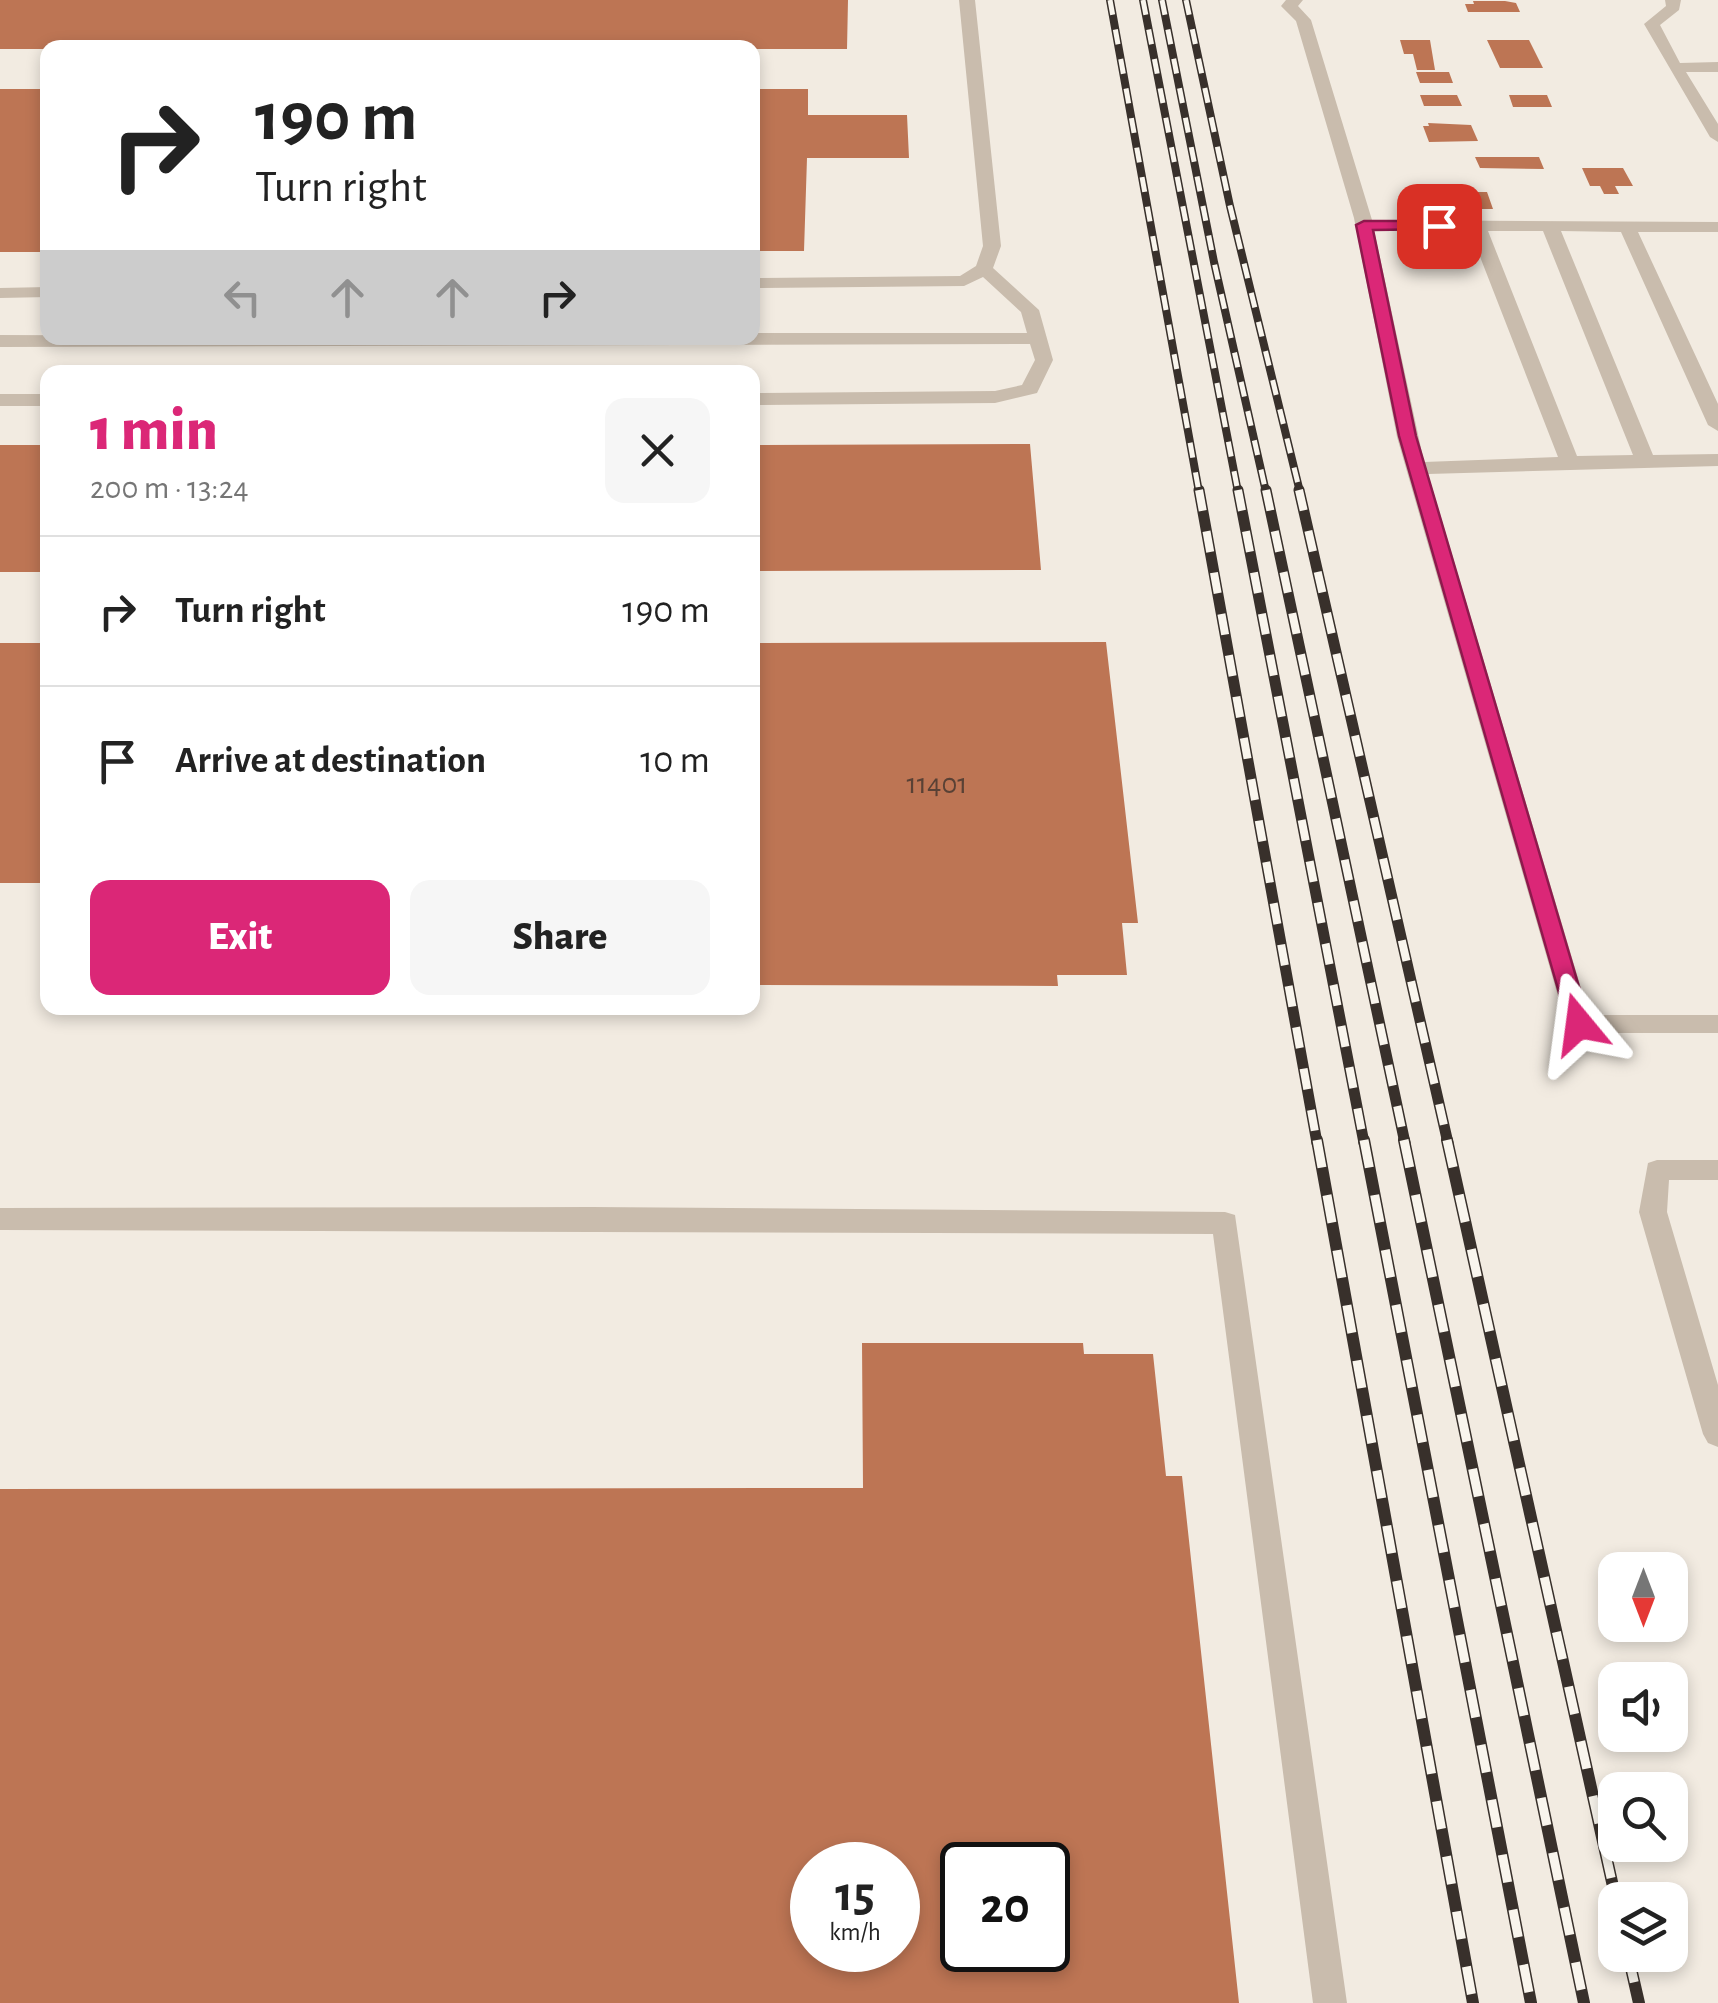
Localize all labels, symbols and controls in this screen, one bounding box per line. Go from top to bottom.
icon: right [90,80,220,210]
text: 190 m [255,83,418,153]
text: Turn right [255,165,427,210]
pin [1397,184,1482,269]
icon: arrive [1412,199,1467,254]
icon: left [215,270,270,325]
icon: ahead [320,270,375,325]
icon: ahead [425,270,480,325]
icon: right [530,270,585,325]
button: close [605,398,710,503]
text: 1 min [90,401,218,461]
text: 200 m · 13:24 [90,472,249,504]
icon: right [90,584,145,639]
text: Turn right [175,592,325,630]
text: 190 m [622,592,710,630]
icon: arrive [90,734,145,789]
text: Arrive at destination [175,742,486,780]
text: 10 m [640,742,710,780]
house number: 11401 [906,769,968,799]
button: Exit [90,880,390,995]
button: Share [410,880,710,995]
position arrow [1527,972,1631,1076]
north arrow [1598,1552,1688,1642]
map controls [1598,1552,1688,1972]
button: sound [1598,1662,1688,1752]
button: search [1598,1772,1688,1862]
speed limit sign: 20 [940,1842,1070,1972]
text: 15 [835,1870,875,1920]
button: layers [1598,1882,1688,1972]
text: km/h [829,1920,881,1945]

